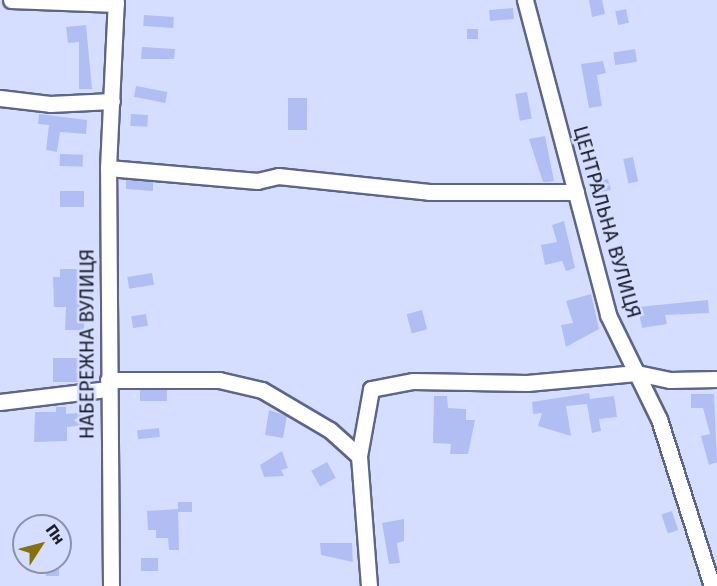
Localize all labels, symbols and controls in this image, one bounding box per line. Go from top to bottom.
street label: ЦЕНТРАЛЬНА ВУЛИЦЯ [568,123,646,321]
street label: НАБЕРЕЖНА ВУЛИЦЯ [75,249,99,439]
north arrow [12,514,72,574]
text: Пн [42,521,69,548]

